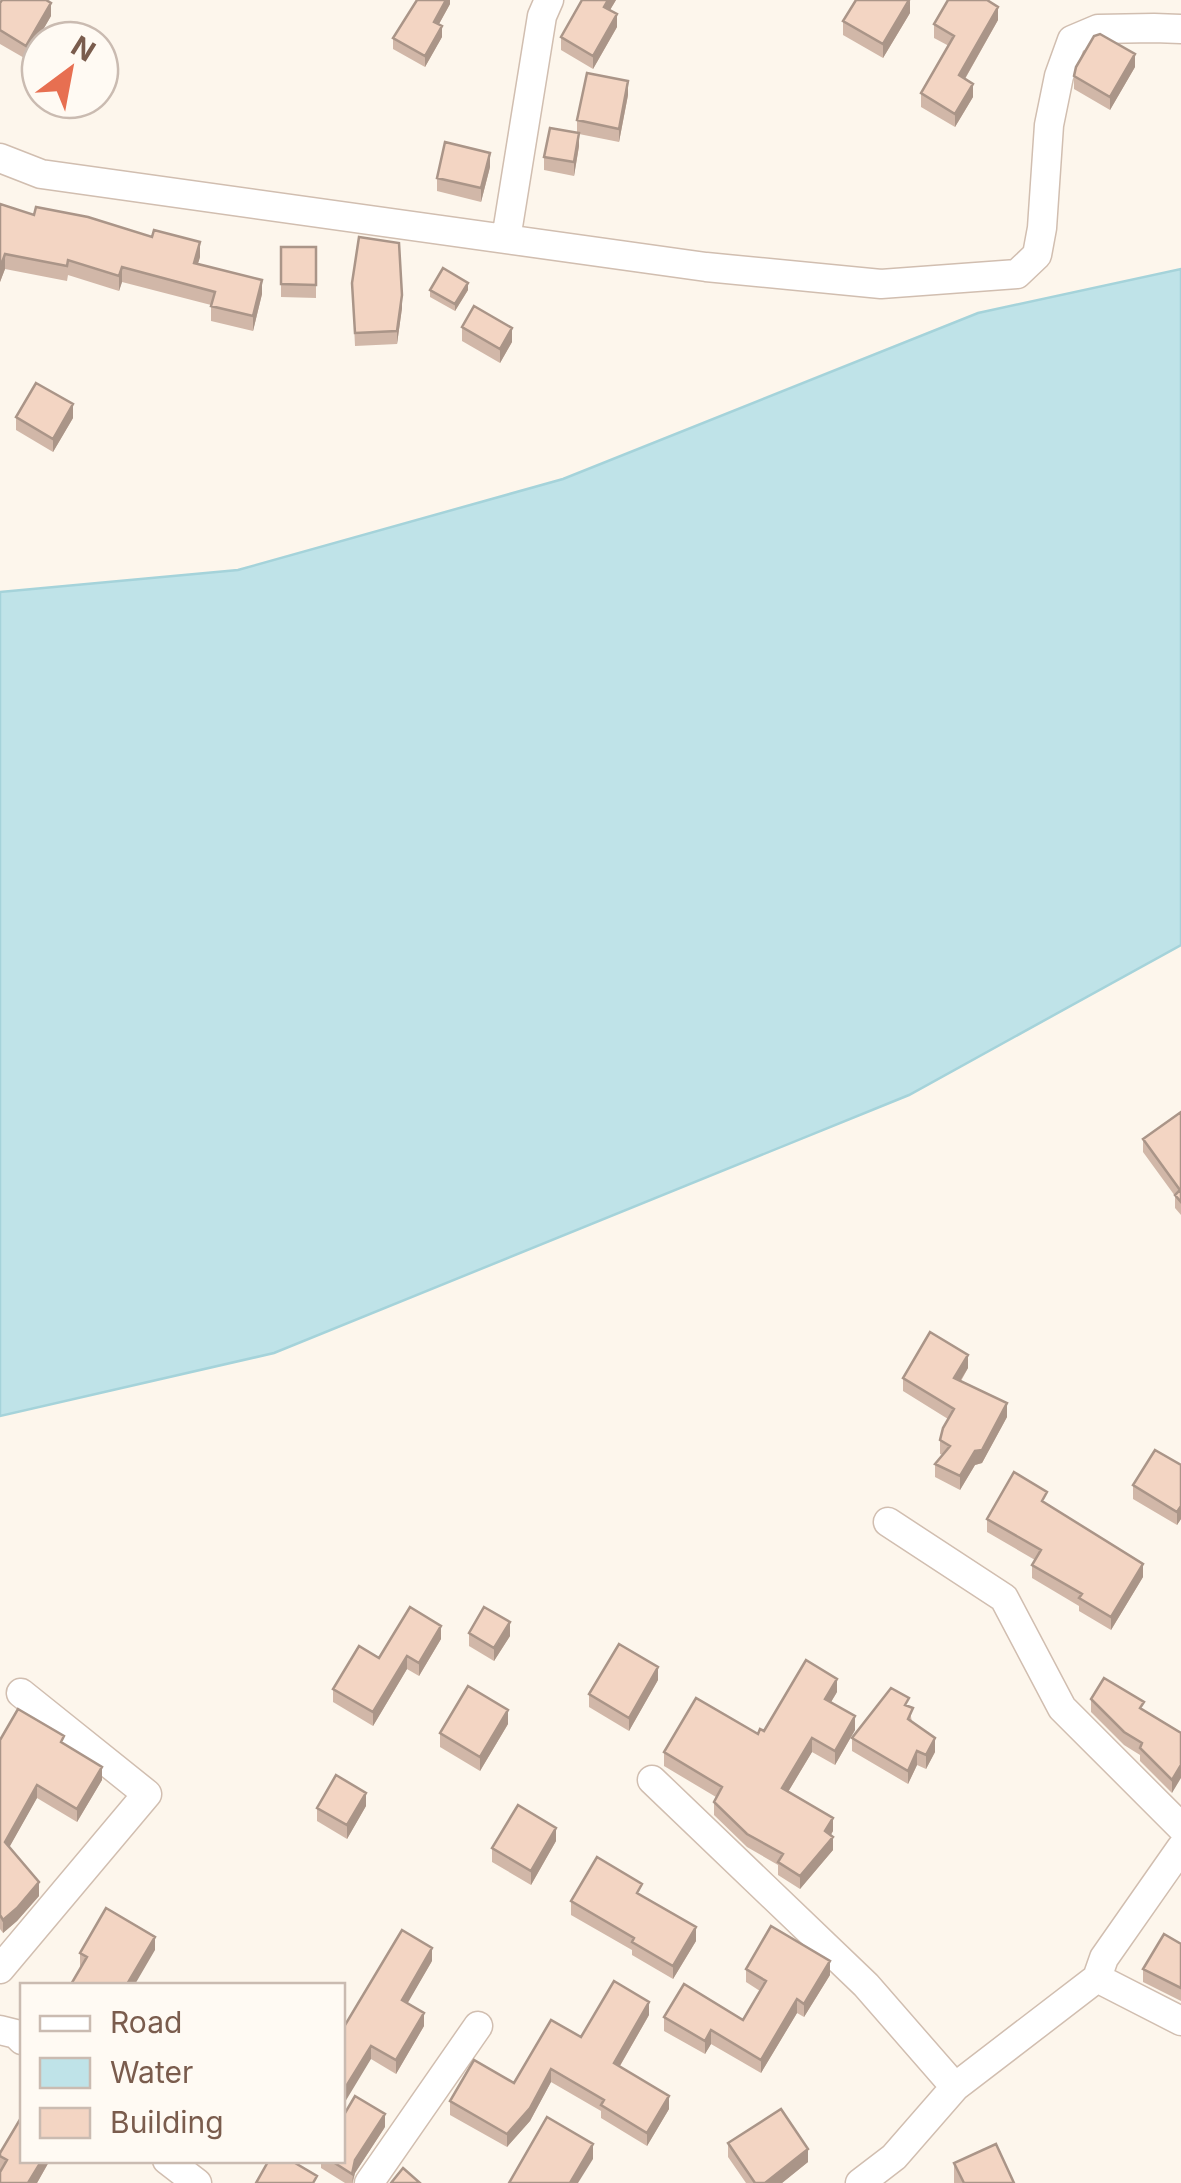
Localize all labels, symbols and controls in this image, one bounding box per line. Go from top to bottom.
north arrow [20,20,120,120]
text: N [65,29,101,69]
legend [20,1983,345,2163]
text: Road [110,2004,182,2040]
text: Water [110,2054,193,2090]
text: Building [110,2104,224,2140]

